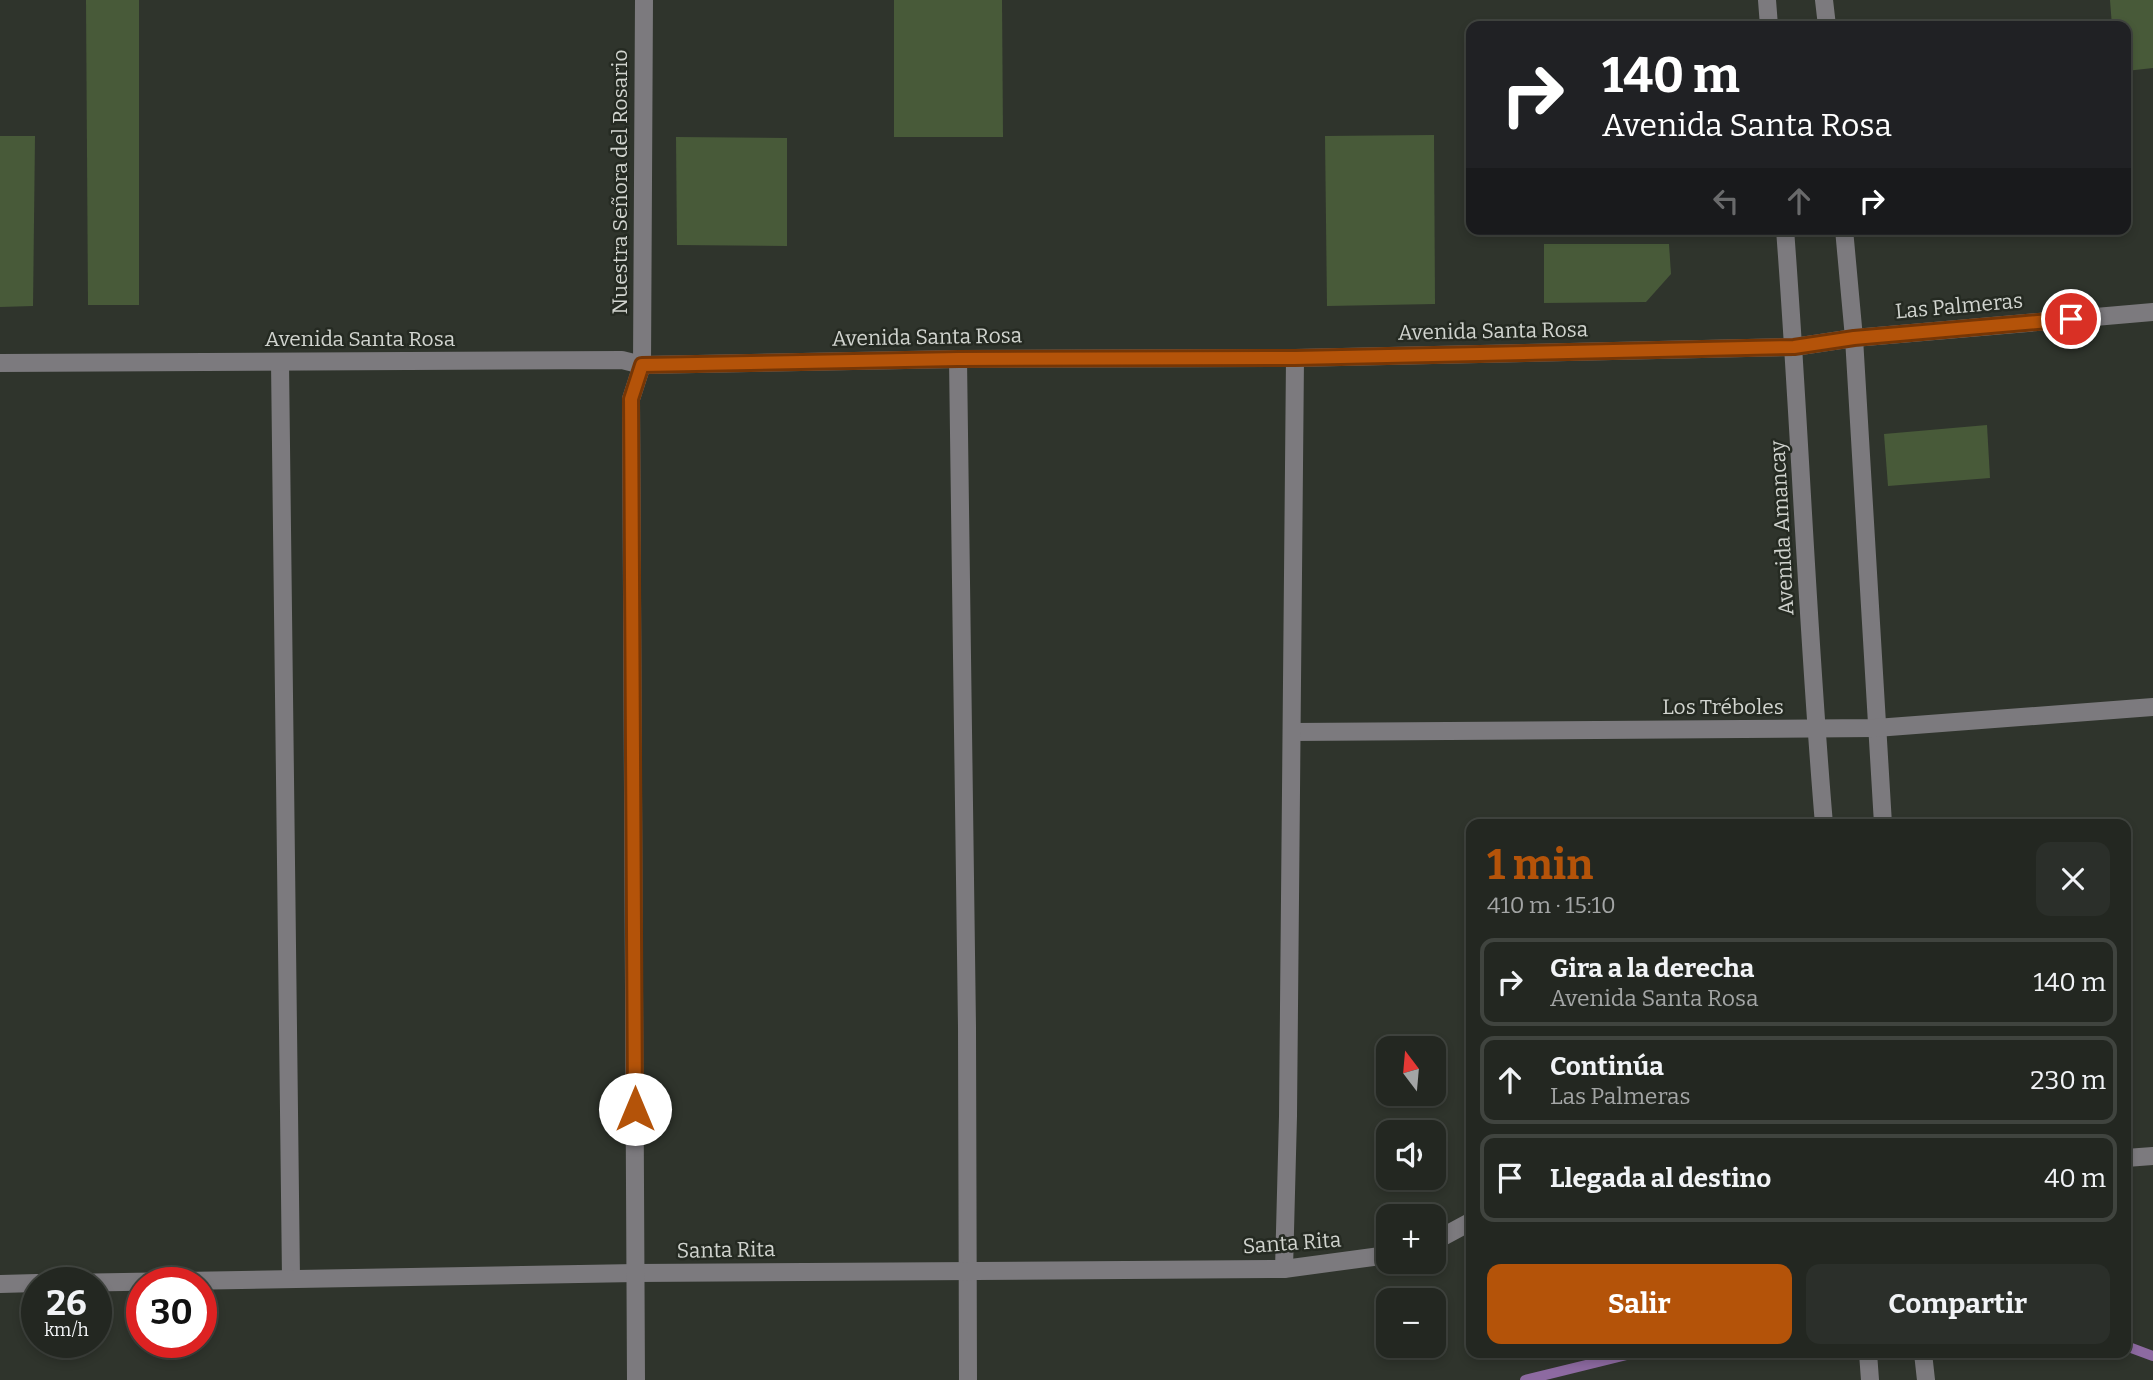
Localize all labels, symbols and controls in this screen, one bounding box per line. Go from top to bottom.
text: 140 m [1602,46,1740,105]
street label: Nuestra Señora del Rosario [607,49,633,315]
icon: right [1487,49,1578,140]
text: Avenida Santa Rosa [1602,106,1892,144]
icon: left [1707,182,1745,220]
icon: ahead [1780,182,1818,220]
icon: right [1853,182,1891,220]
street label: Las Palmeras [1894,287,2024,325]
pin [2041,289,2101,349]
icon: arrive [2052,300,2090,338]
street label: Avenida Santa Rosa [1398,316,1589,346]
street label: Avenida Santa Rosa [832,322,1023,352]
street label: Avenida Santa Rosa [265,326,456,352]
street label: Avenida Amancay [1764,439,1800,616]
street label: Los Tréboles [1662,694,1784,720]
text: 1 min [1487,840,1593,890]
button: close [2036,842,2110,916]
text: 410 m · 15:10 [1487,891,1616,919]
text: Gira a la derecha [1550,953,1754,984]
icon: right [1491,963,1529,1001]
text: 140 m [2034,967,2106,998]
text: Avenida Santa Rosa [1550,984,1759,1012]
north arrow [1376,1036,1446,1106]
map controls [1376,1036,1446,1358]
text: Continúa [1550,1051,1664,1082]
icon: ahead [1491,1061,1529,1099]
text: 230 m [2030,1065,2106,1096]
position arrow [598,1072,672,1146]
text: Las Palmeras [1550,1082,1690,1110]
button: sound [1376,1120,1446,1190]
icon: arrive [1491,1159,1529,1197]
text: Llegada al destino [1550,1163,1771,1194]
text: 40 m [2044,1163,2106,1194]
button: + [1376,1204,1446,1274]
street label: Santa Rita [1242,1227,1343,1259]
street label: Santa Rita [676,1236,776,1264]
button: Salir [1487,1264,1792,1344]
button: Compartir [1806,1264,2110,1344]
speed limit sign: 30 [126,1267,217,1358]
text: 26 [46,1282,87,1324]
button: − [1376,1288,1446,1358]
text: km/h [44,1319,89,1341]

